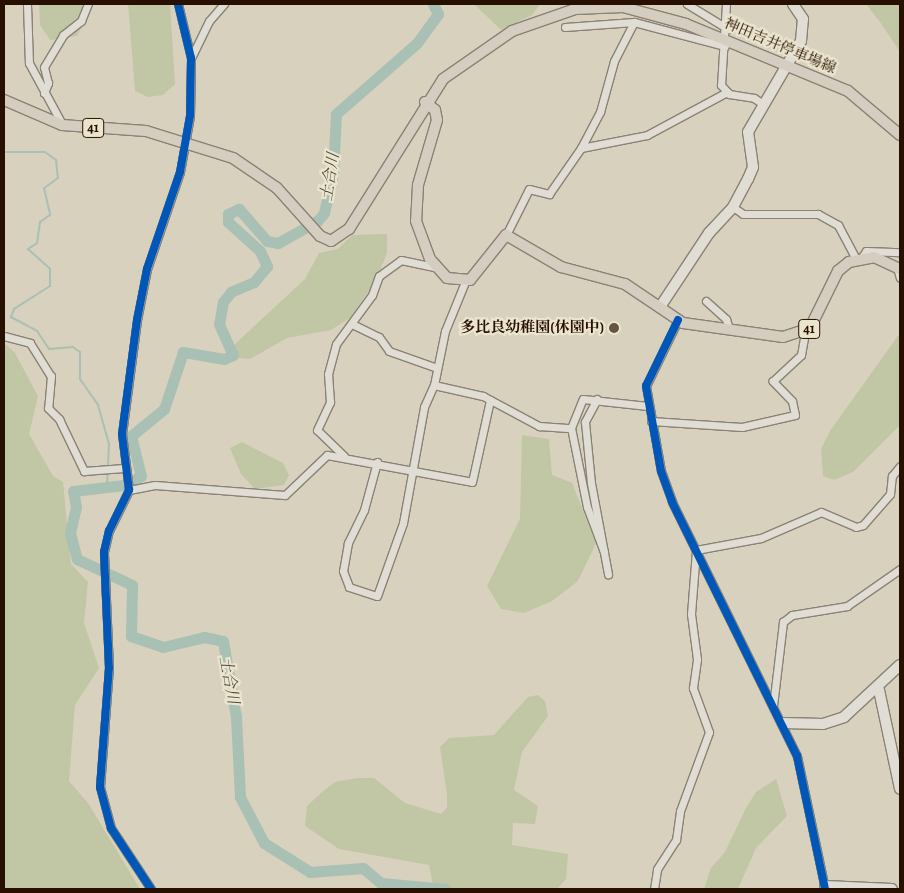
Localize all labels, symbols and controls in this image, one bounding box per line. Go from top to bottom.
street label: 神田吉井停車場線 [721,14,839,78]
road number: 41 [82,116,104,140]
water label: 土合川 [317,152,343,202]
road number: 41 [798,318,820,340]
place label: 多比良幼稚園(休園中) [460,319,604,337]
marker: 多比良幼稚園(休園中) [608,322,620,334]
water label: 土合川 [215,655,243,705]

